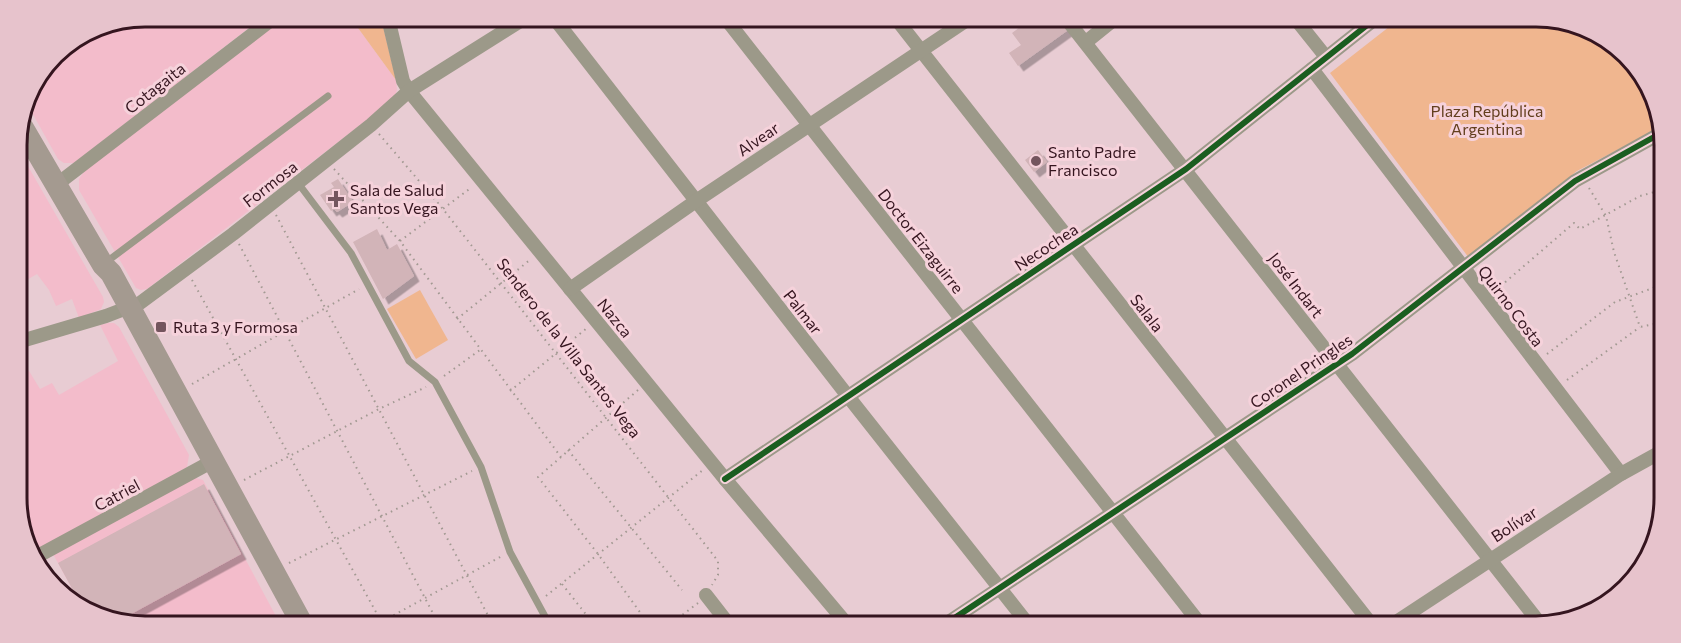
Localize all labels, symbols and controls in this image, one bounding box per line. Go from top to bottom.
street label: Cotagaita [121,58,189,117]
park label: Plaza República Argentina [1431,101,1543,138]
street label: Alvear [733,117,783,159]
place label: Santo Padre Francisco [1048,142,1136,179]
marker: Santo Padre Francisco [1029,154,1043,168]
street label: Formosa [239,156,301,211]
place label: Sala de Salud Santos Vega [350,180,444,217]
street label: Doctor Eizaguirre [875,185,968,297]
marker: Sala de Salud Santos Vega [327,190,345,208]
street label: Necochea [1010,219,1081,274]
street label: José Indart [1265,248,1328,321]
street label: Sendero de la Villa Santos Vega [493,254,645,441]
street label: Quirno Costa [1475,261,1548,350]
street label: Palmar [780,286,827,338]
street label: Salala [1127,290,1168,335]
street label: Nazca [594,294,637,341]
place label: Ruta 3 y Formosa [173,317,298,336]
marker: Ruta 3 y Formosa [154,320,168,334]
street label: Coronel Pringles [1246,329,1355,412]
street label: Catriel [91,475,143,514]
street label: Bolívar [1487,501,1541,545]

